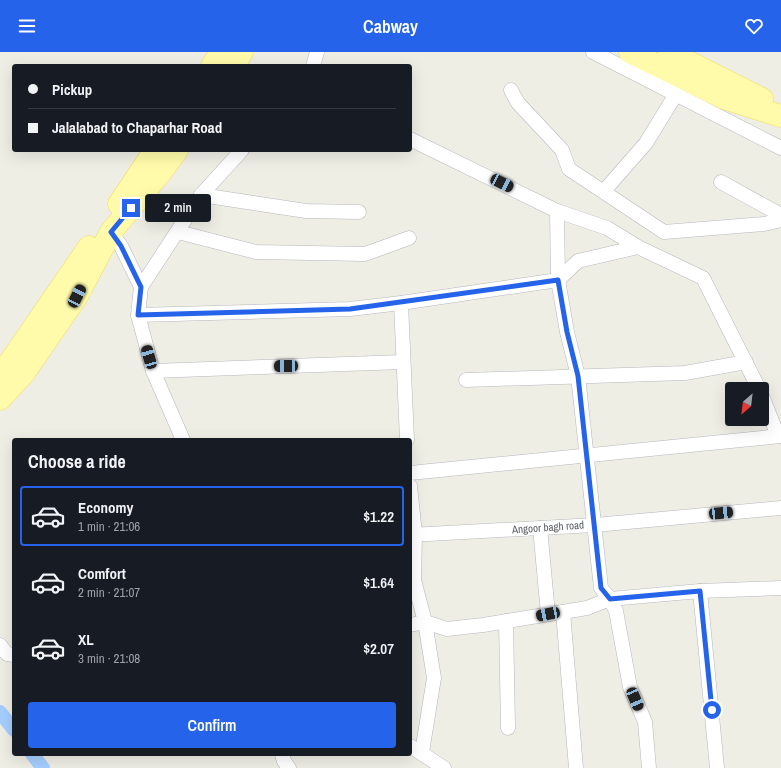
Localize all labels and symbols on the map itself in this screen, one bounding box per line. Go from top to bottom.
car [489,172,515,194]
callout: 2 min [145,194,211,222]
route end [122,199,140,217]
car [66,283,88,309]
car [140,344,158,370]
car [274,360,298,372]
north arrow [725,382,769,426]
car [709,506,733,520]
street label: Angoor bagh road [510,517,585,537]
car [535,606,561,622]
car [625,686,645,712]
route start [703,701,721,719]

